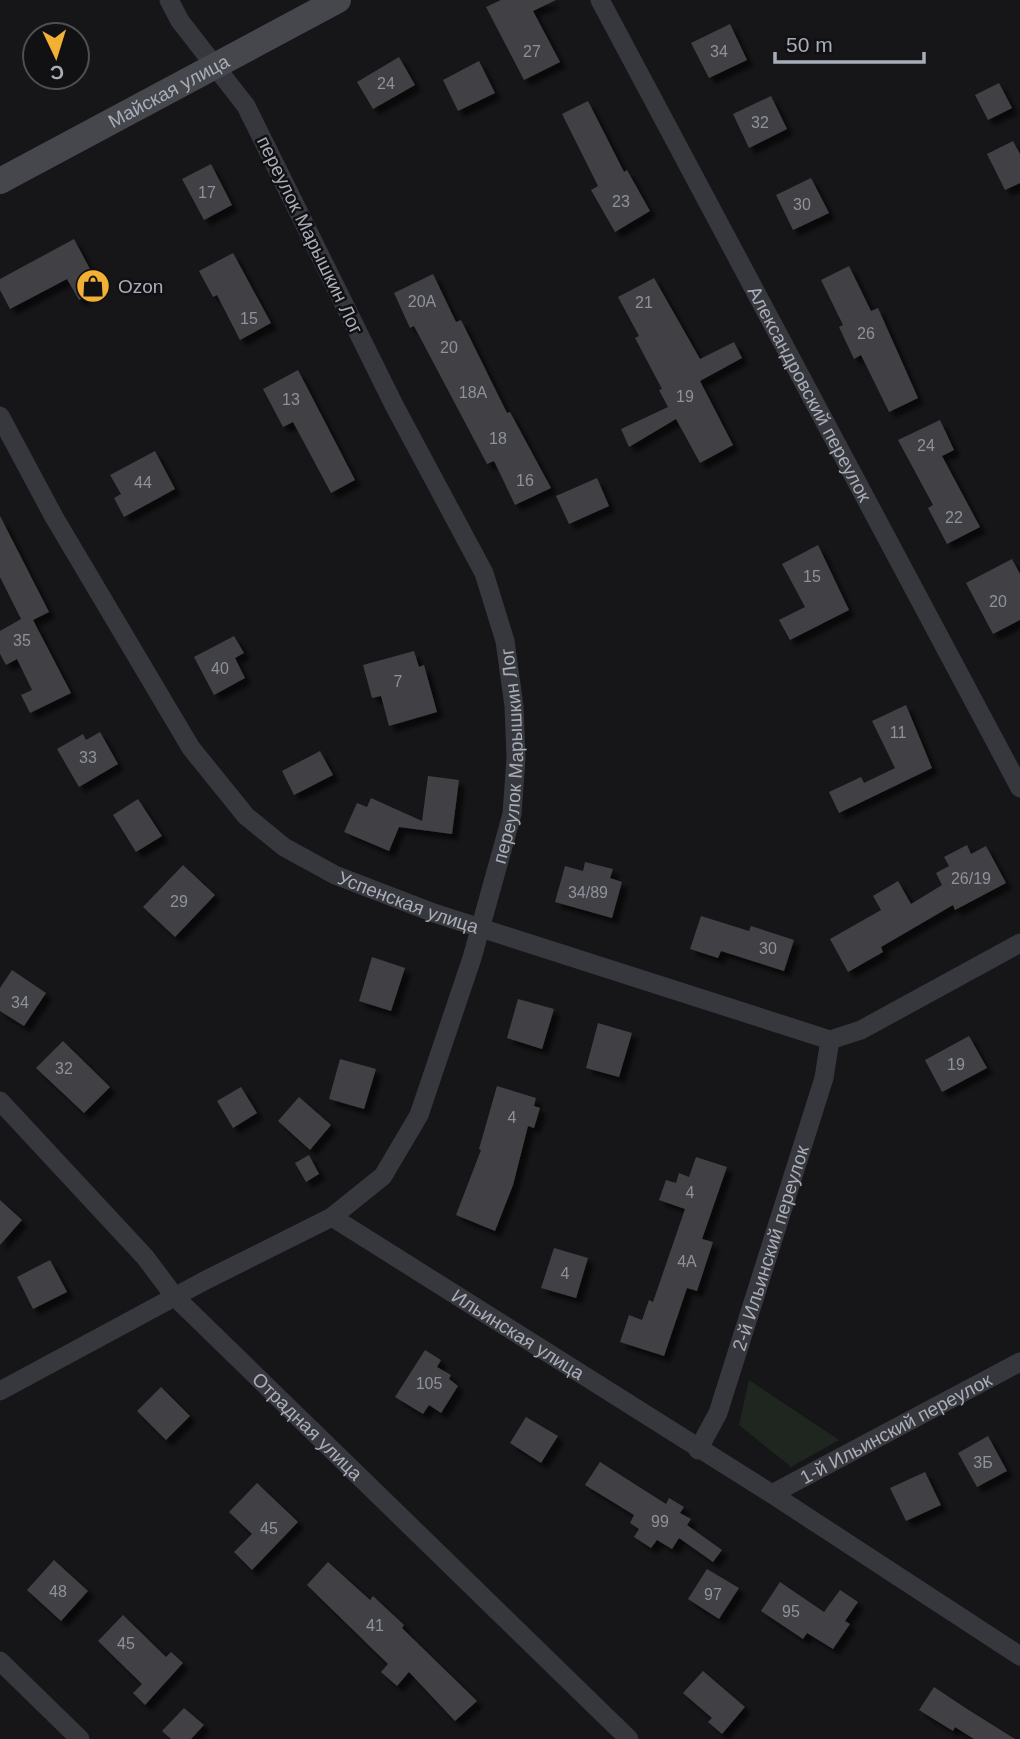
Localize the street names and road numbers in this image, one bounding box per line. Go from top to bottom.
street label: Майская улица [104,50,233,132]
street label: переулок Марышкин Лог [253,133,367,337]
street label: Александровский переулок [744,282,876,505]
street label: переулок Марышкин Лог [488,647,527,866]
street label: Успенская улица [335,867,482,937]
street label: 2-й Ильинский переулок [728,1142,813,1353]
street label: Ильинская улица [448,1285,589,1384]
street label: Отрадная улица [248,1368,367,1484]
street label: 1-й Ильинский переулок [796,1368,996,1488]

